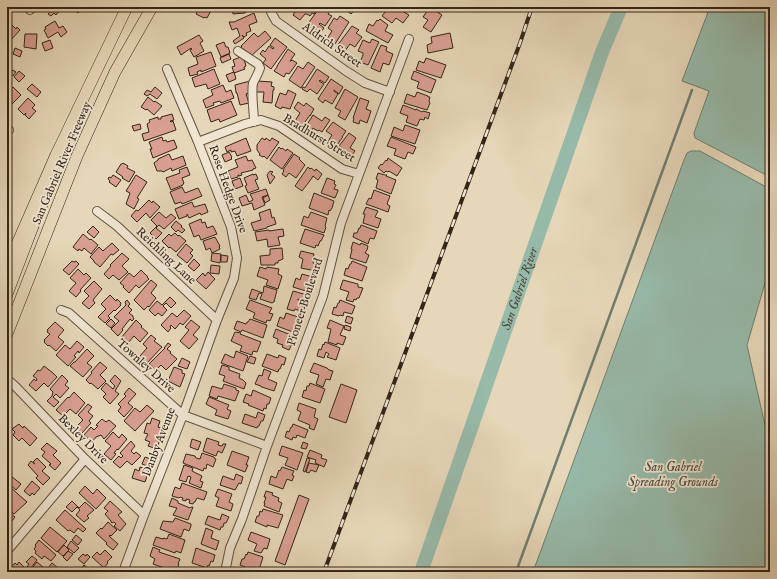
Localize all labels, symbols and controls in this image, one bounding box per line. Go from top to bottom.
street label: Aldrich Street [298,18,365,71]
street label: San Gabriel River Freeway [29,99,95,227]
street label: Bradhurst Street [280,111,358,165]
street label: Rose Hedge Drive [205,143,251,235]
street label: Reichling Lane [133,224,200,288]
water label: San Gabriel River [497,244,542,332]
street label: Pioneer Boulevard [284,256,326,348]
street label: Townley Drive [114,336,179,396]
street label: Danby Avenue [139,405,179,479]
street label: Bexley Drive [55,411,111,467]
water label: San Gabriel Spreading Grounds [628,459,718,492]

